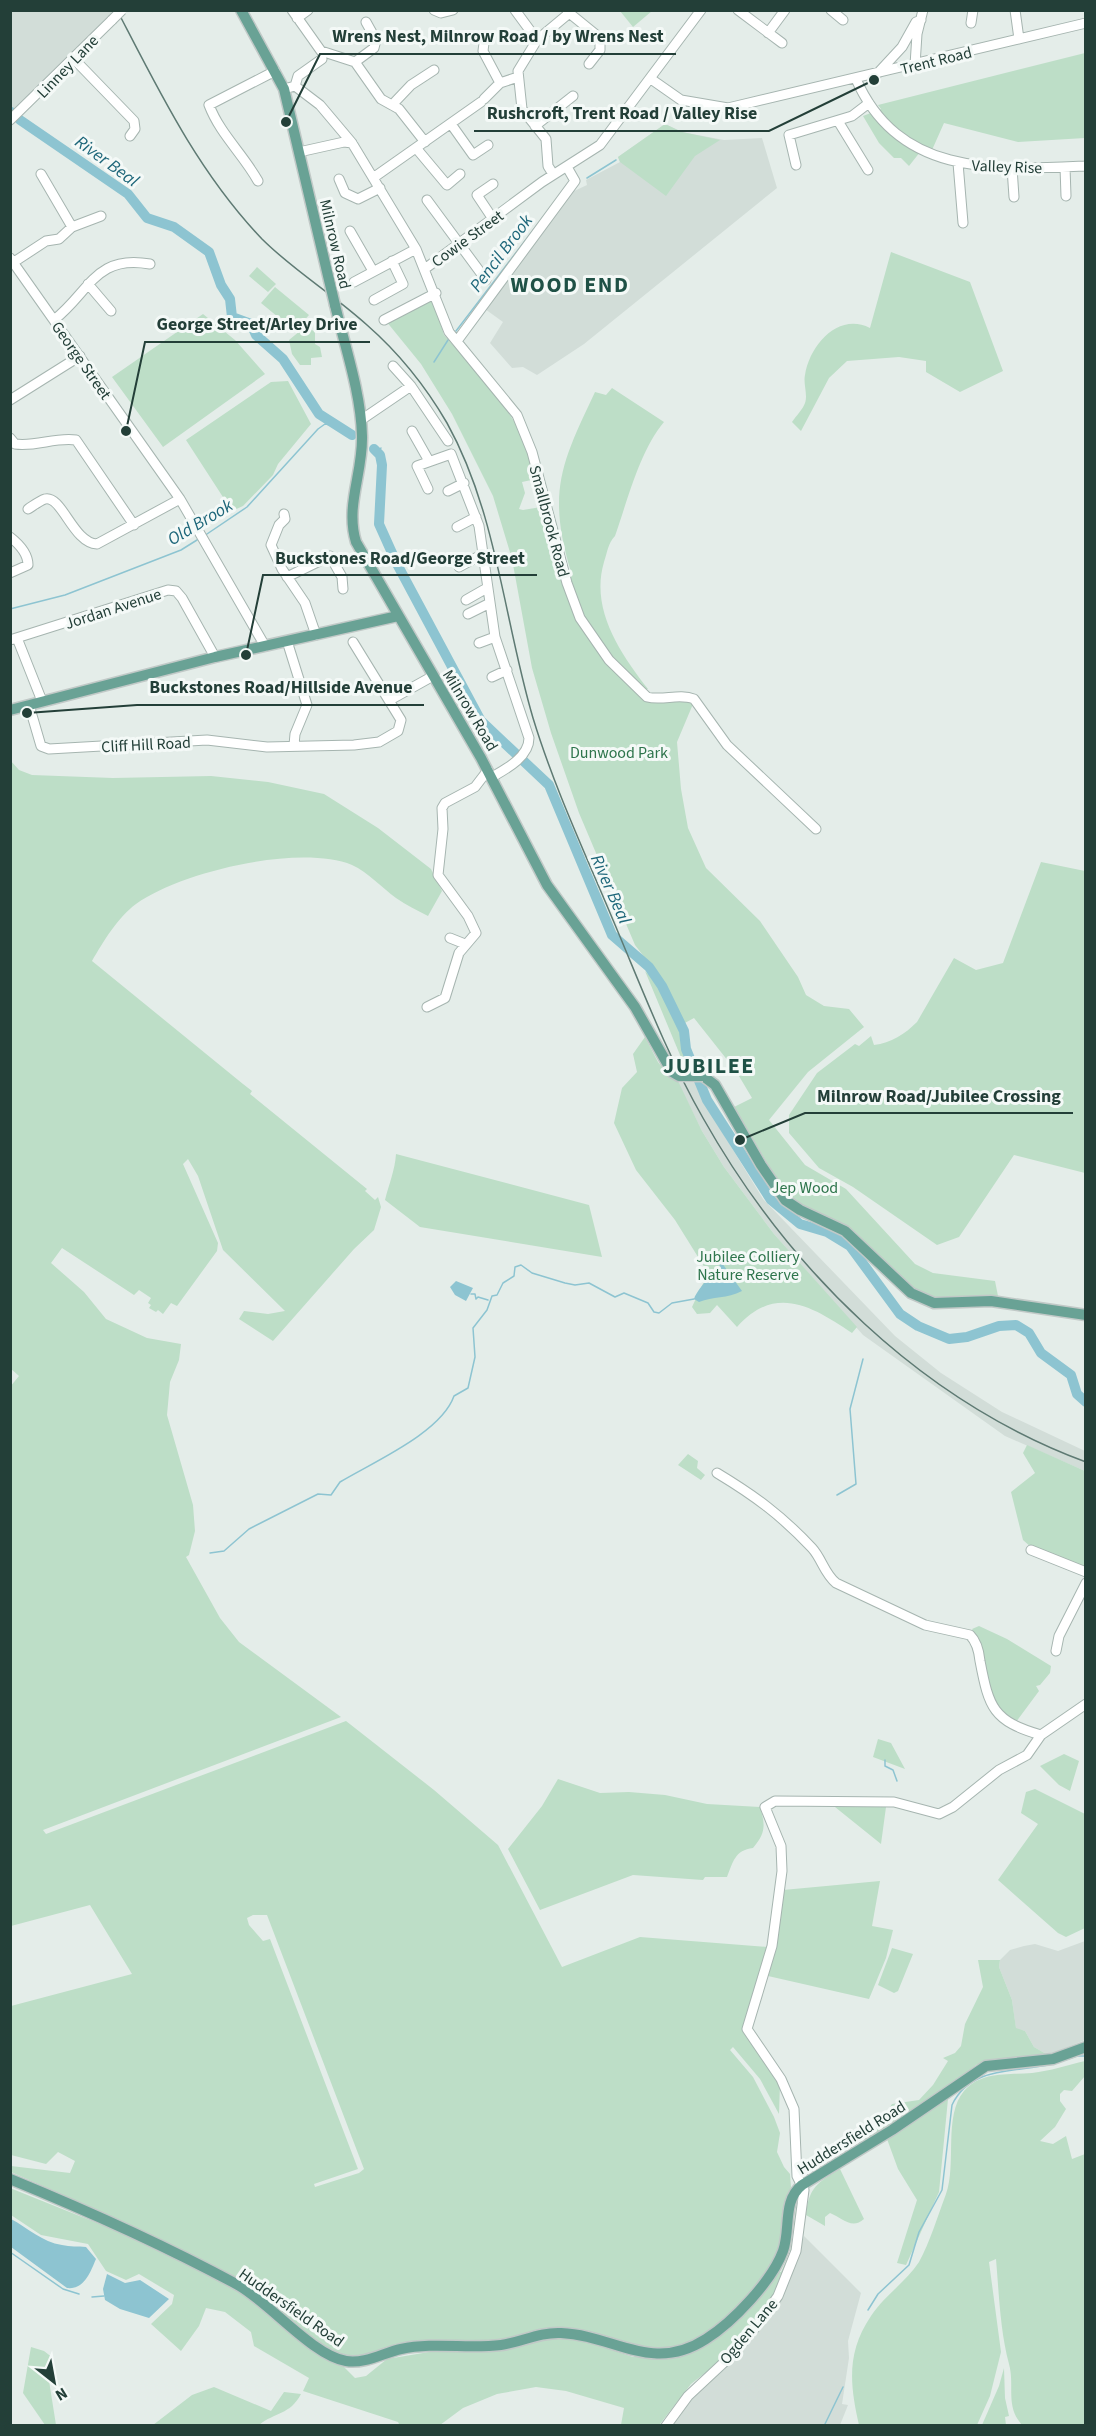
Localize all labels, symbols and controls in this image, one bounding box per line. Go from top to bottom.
callout: Wrens Nest, Milnrow Road / by Wrens Nest [320,18,676,54]
text: Wrens Nest, Milnrow Road / by Wrens Nest [332,24,664,49]
street label: Linney Lane [32,30,104,103]
street label: Trent Road [898,41,974,80]
callout: Rushcroft, Trent Road / Valley Rise [474,95,769,131]
text: Rushcroft, Trent Road / Valley Rise [487,101,757,126]
water label: River Beal [70,130,144,193]
street label: Valley Rise [971,155,1043,179]
street label: Milnrow Road [314,197,356,291]
street label: Cowie Street [427,205,509,273]
water label: Pencil Brook [464,209,539,297]
district label: WOOD END [511,269,629,301]
callout: George Street/Arley Drive [145,306,370,342]
text: George Street/Arley Drive [156,312,358,337]
street label: George Street [46,317,117,405]
street label: Smallbrook Road [524,463,575,580]
water label: Old Brook [163,493,238,552]
callout: Buckstones Road/George Street [263,539,537,575]
text: Buckstones Road/George Street [275,546,525,571]
street label: Jordan Avenue [62,583,164,635]
street label: Milnrow Road [437,666,503,755]
callout: Buckstones Road/Hillside Avenue [137,669,424,705]
text: Buckstones Road/Hillside Avenue [149,675,413,700]
street label: Cliff Hill Road [101,732,191,758]
park label: Dunwood Park [570,742,668,764]
water label: River Beal [584,850,637,928]
district label: JUBILEE [663,1050,755,1082]
callout: Milnrow Road/Jubilee Crossing [805,1077,1073,1113]
text: Milnrow Road/Jubilee Crossing [817,1084,1061,1109]
park label: Jep Wood [772,1177,838,1199]
park label: Jubilee Colliery Nature Reserve [696,1246,800,1286]
street label: Huddersfield Road [793,2096,910,2180]
street label: Huddersfield Road [234,2263,349,2352]
street label: Ogden Lane [715,2294,783,2369]
north arrow [24,2352,84,2412]
text: N [51,2382,71,2406]

